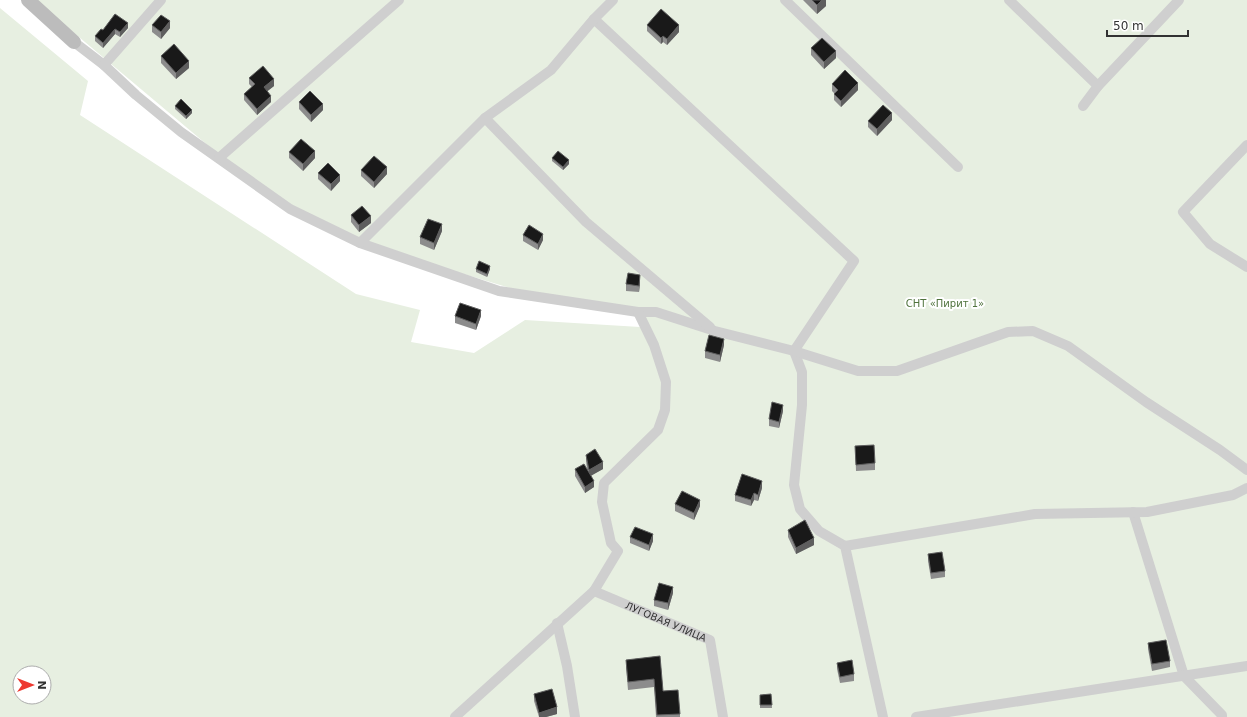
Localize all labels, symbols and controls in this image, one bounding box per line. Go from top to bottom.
scale bar [1107,12,1188,38]
text: 50 m [1113,19,1144,33]
park label: СНТ «Пирит 1» [906,298,984,309]
street label: ЛУГОВАЯ УЛИЦА [623,600,708,644]
north arrow [12,665,52,705]
text: N [35,680,48,690]

